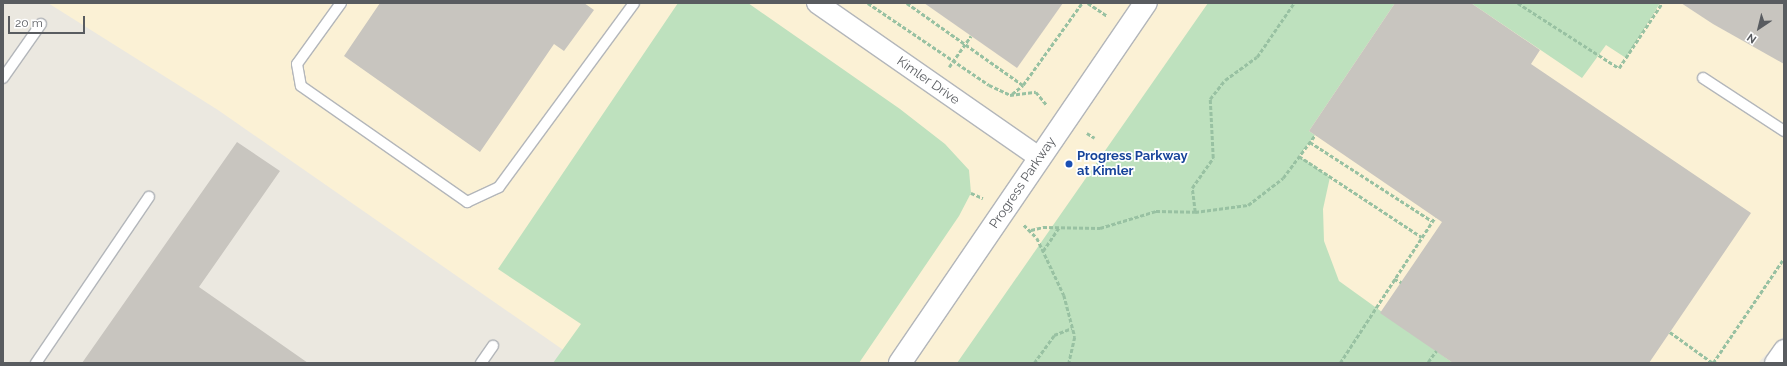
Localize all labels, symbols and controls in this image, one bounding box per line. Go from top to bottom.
scale bar [10,8,87,34]
north arrow [1739,8,1779,48]
text: 20 m [15,16,43,30]
text: N [1745,31,1759,46]
street label: Kimler Drive [894,54,962,108]
street label: Progress Parkway [987,134,1059,232]
place label: Progress Parkway at Kimler [1077,149,1188,180]
marker: Progress Parkway at Kimler [1064,159,1074,169]

